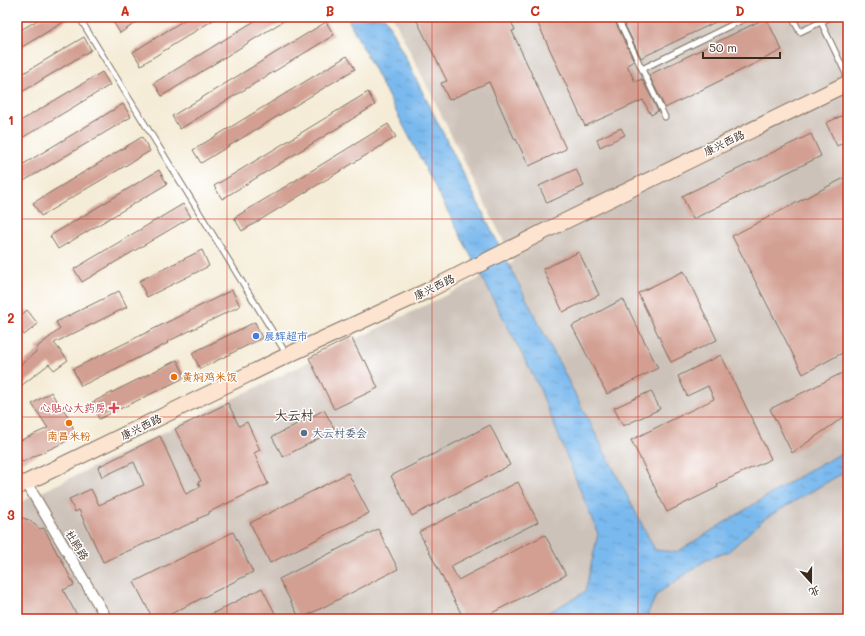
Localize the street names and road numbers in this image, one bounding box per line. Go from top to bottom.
street label: 康兴西路 [701,126,747,159]
street label: 康兴西路 [411,270,457,303]
street label: 康兴西路 [118,410,164,443]
street label: 杜鹃路 [63,527,92,563]

